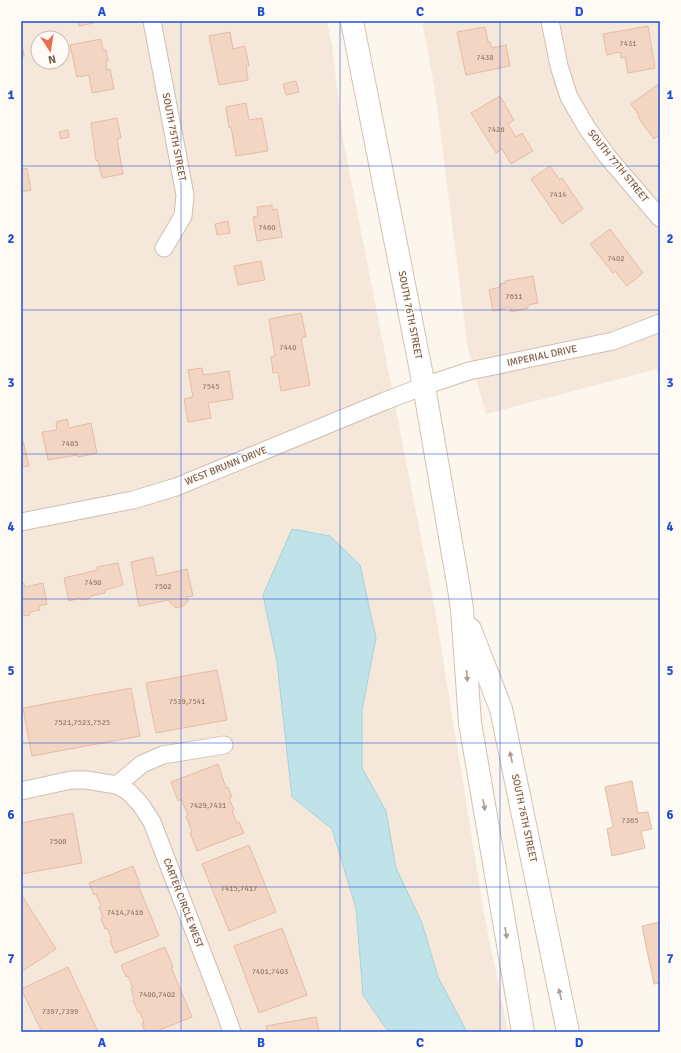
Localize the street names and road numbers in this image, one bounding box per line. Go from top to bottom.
street label: SOUTH 75TH STREET [160,92,188,182]
street label: SOUTH 77TH STREET [585,127,651,205]
street label: SOUTH 76TH STREET [396,270,424,360]
street label: IMPERIAL DRIVE [506,343,579,369]
street label: WEST BRUNN DRIVE [183,444,269,488]
street label: SOUTH 76TH STREET [509,773,539,863]
street label: CARTER CIRCLE WEST [160,856,206,950]

